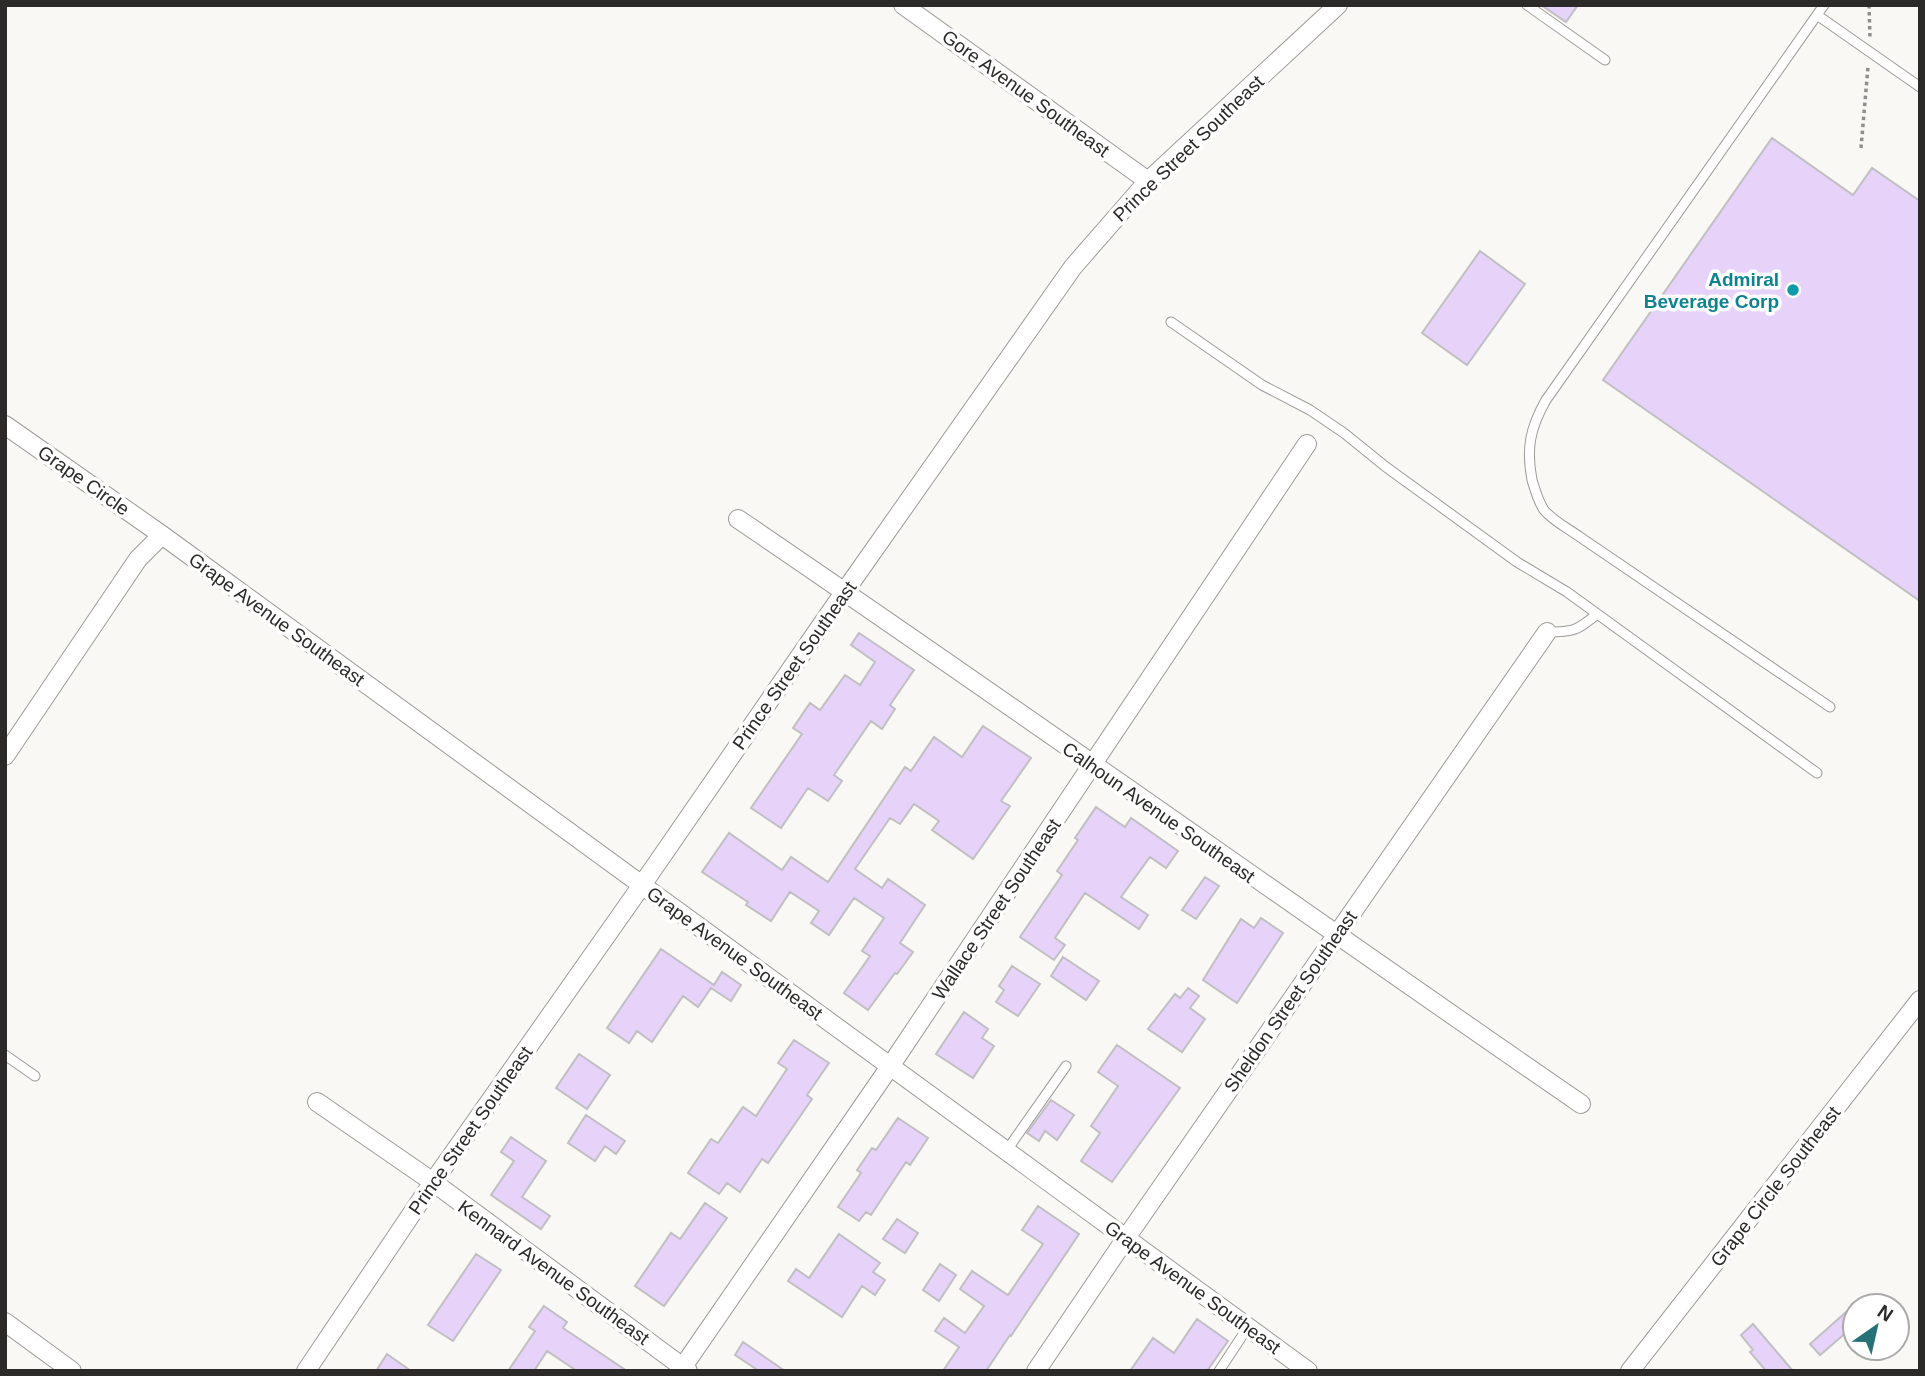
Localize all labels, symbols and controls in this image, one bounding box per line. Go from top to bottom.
street label: Gore Avenue Southeast [938,26,1114,162]
street label: Prince Street Southeast [1109,71,1268,226]
place label: Admiral Beverage Corp [1644,269,1779,312]
marker: Admiral Beverage Corp [1785,282,1801,298]
street label: Grape Circle [34,441,133,520]
street label: Grape Avenue Southeast [185,549,369,691]
street label: Prince Street Southeast [728,576,861,753]
street label: Calhoun Avenue Southeast [1059,738,1260,887]
street label: Wallace Street Southeast [928,814,1065,1004]
street label: Grape Avenue Southeast [643,883,827,1025]
street label: Sheldon Street Southeast [1220,906,1362,1096]
street label: Prince Street Southeast [404,1041,537,1218]
street label: Grape Circle Southeast [1706,1101,1845,1271]
street label: Kennard Avenue Southeast [454,1196,654,1349]
street label: Grape Avenue Southeast [1101,1217,1285,1359]
north arrow [1841,1292,1911,1362]
text: N [1874,1301,1897,1326]

